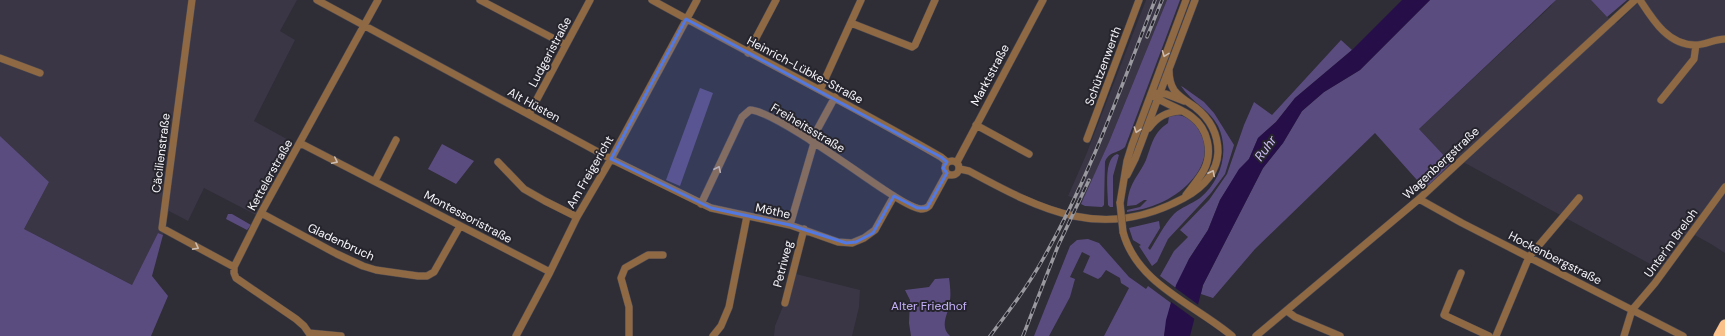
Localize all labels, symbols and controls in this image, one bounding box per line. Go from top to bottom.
street label: Ludgeristraße [525,14,575,90]
street label: Schützenwerth [1081,24,1125,108]
street label: Heinrich-Lübke-Straße [744,33,866,107]
street label: Marktstraße [967,41,1013,109]
one-way arrow [1162,51,1170,58]
street label: Alt Hüsten [505,84,563,126]
street label: Freiheitsstraße [768,100,848,156]
street label: Cäcilienstraße [148,112,174,194]
street label: Wagenbergstraße [1399,123,1483,203]
one-way arrow [1133,126,1142,133]
water label: Ruhr [1250,131,1281,164]
street label: Am Freigericht [563,133,617,211]
street label: Kettelerstraße [244,136,296,214]
one-way arrow [330,156,338,164]
one-way arrow [713,165,721,173]
one-way arrow [1207,170,1214,177]
street label: Montessoristraße [421,187,515,247]
street label: Möthe [754,199,792,223]
street label: Unter'm Breloh [1641,205,1701,281]
street label: Gladenbruch [305,220,377,265]
street label: Hockenbergstraße [1506,228,1605,289]
street label: Petriweg [769,239,797,289]
one-way arrow [192,242,200,249]
park label: Alter Friedhof [891,298,967,314]

